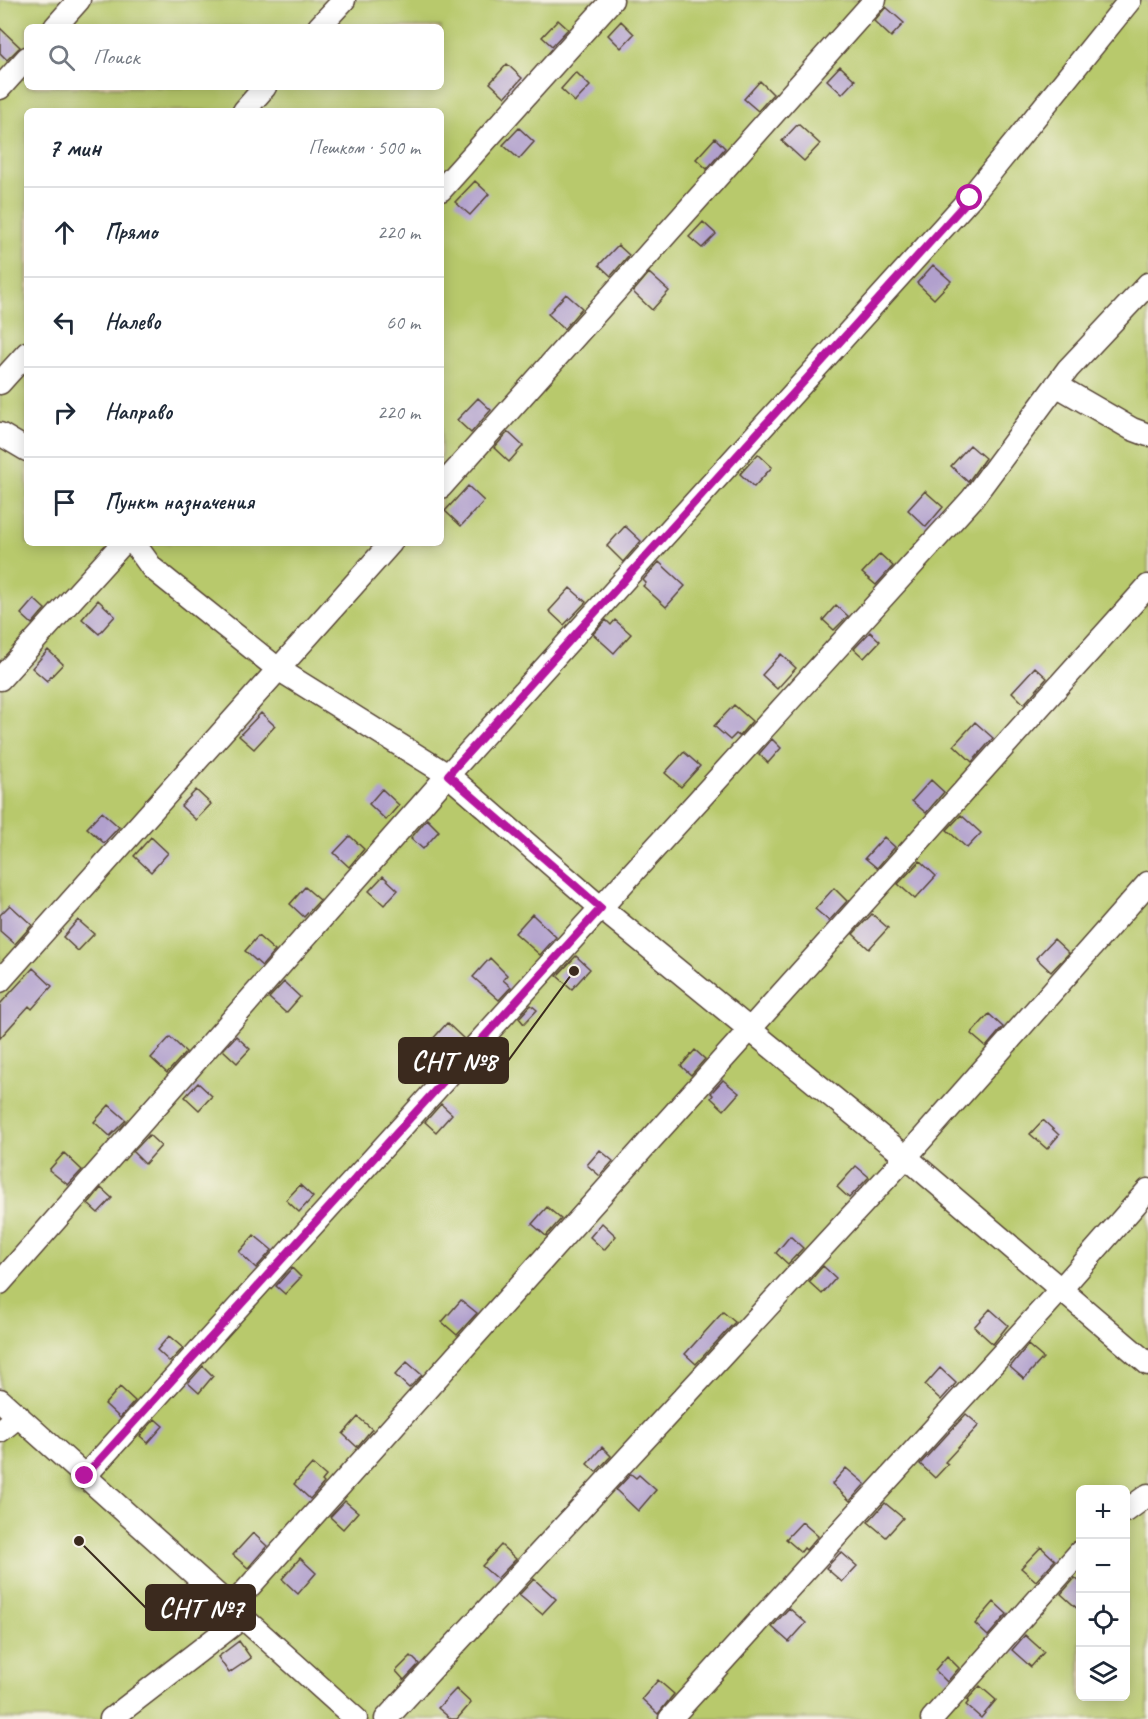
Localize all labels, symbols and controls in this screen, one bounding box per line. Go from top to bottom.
search box [24,24,444,90]
icon: search [45,41,78,74]
text: Поиск [93,43,139,71]
text: 7 мин [48,131,101,164]
text: Пешком · 500 m [308,135,420,160]
route start [956,184,982,210]
icon: ahead [48,216,81,249]
text: Прямо [105,218,157,246]
text: 220 m [377,220,420,245]
icon: left [48,306,81,339]
text: Налево [105,308,161,336]
text: 60 m [386,310,420,335]
icon: right [48,396,81,429]
text: Направо [105,398,172,426]
text: 220 m [377,400,420,425]
icon: arrive [48,486,81,519]
text: Пункт назначения [105,488,254,516]
callout: СНТ №8 [399,1038,508,1083]
text: СНТ №8 [412,1044,499,1078]
route end [71,1462,97,1488]
map controls [1076,1485,1130,1701]
button: + [1076,1485,1130,1539]
button: − [1076,1539,1130,1593]
callout: СНТ №7 [146,1585,255,1630]
text: СНТ №7 [159,1591,246,1625]
button: locate [1076,1593,1130,1647]
button: layers [1076,1647,1130,1701]

